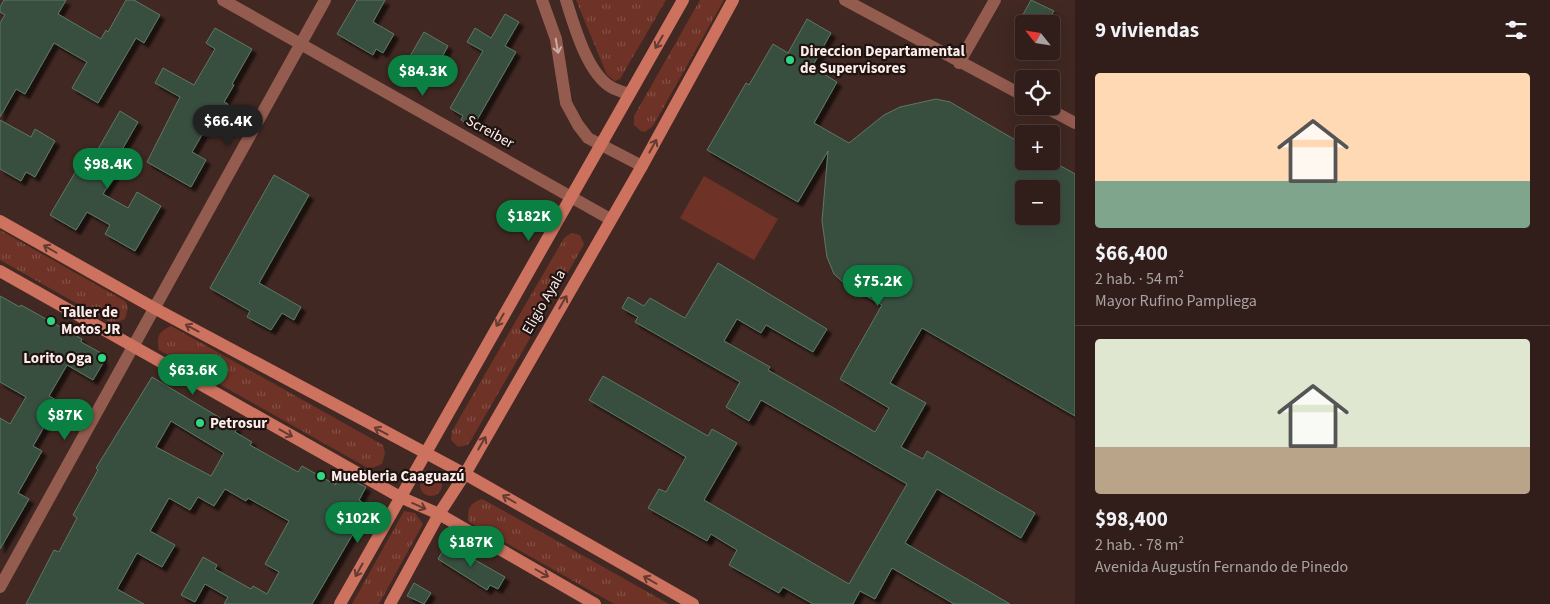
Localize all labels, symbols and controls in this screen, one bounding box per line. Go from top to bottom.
north arrow [1015,15,1060,60]
map controls [1015,15,1060,225]
text: 9 viviendas [1095,15,1199,45]
icon: filters [1502,16,1530,44]
one-way arrow [654,35,664,50]
one-way arrow [552,38,562,54]
place label: Direccion Departamental de Supervisores [800,41,965,79]
pin: $84.3K [382,54,464,97]
marker: Direccion Departamental de Supervisores [784,54,796,66]
text: $84.3K [399,60,447,82]
button: locate [1015,70,1060,115]
pin: $66.4K [187,104,269,147]
icon: home [1268,106,1358,196]
text: $66.4K [204,110,252,132]
street label: Screiber [462,110,519,154]
button: + [1015,125,1060,170]
one-way arrow [648,139,658,154]
pin: $98.4K [67,148,149,190]
text: $98.4K [84,153,132,175]
button: − [1015,180,1060,225]
pin: $182K [494,200,564,242]
text: $182K [507,205,551,227]
text: $66,400 [1095,238,1168,268]
one-way arrow [42,244,57,254]
pin: $75.2K [837,264,919,307]
street label: Eligio Ayala [517,266,571,338]
text: 2 hab. · 54 m² [1095,268,1184,290]
text: $75.2K [854,270,902,292]
text: Mayor Rufino Pampliega [1095,290,1257,312]
one-way arrow [558,295,568,309]
place label: Taller de Motos JR [61,302,121,340]
one-way arrow [495,313,505,328]
marker: Taller de Motos JR [45,315,57,327]
one-way arrow [185,323,199,333]
place label: Lorito Oga [23,348,92,369]
marker: Lorito Oga [96,352,108,364]
pin: $63.6K [152,354,234,396]
text: $63.6K [169,359,217,381]
icon: home [1268,371,1358,461]
pin: $87K [35,398,95,441]
text: $87K [47,404,83,426]
place label: Petrosur [210,413,267,434]
marker: Petrosur [194,417,206,429]
one-way arrow [374,425,388,435]
one-way arrow [279,428,294,438]
one-way arrow [478,437,488,451]
place label: Muebleria Caaguazú [331,466,465,487]
marker: Muebleria Caaguazú [315,470,327,482]
one-way arrow [503,494,517,504]
one-way arrow [411,501,426,511]
pin: $102K [323,502,393,544]
text: $98,400 [1095,504,1168,534]
text: $102K [336,507,380,529]
pin: $187K [436,526,506,568]
text: $187K [449,531,493,553]
text: 2 hab. · 78 m² [1095,534,1184,556]
text: Avenida Augustín Fernando de Pinedo [1095,556,1348,578]
one-way arrow [353,563,363,577]
one-way arrow [534,569,548,579]
one-way arrow [643,575,658,585]

